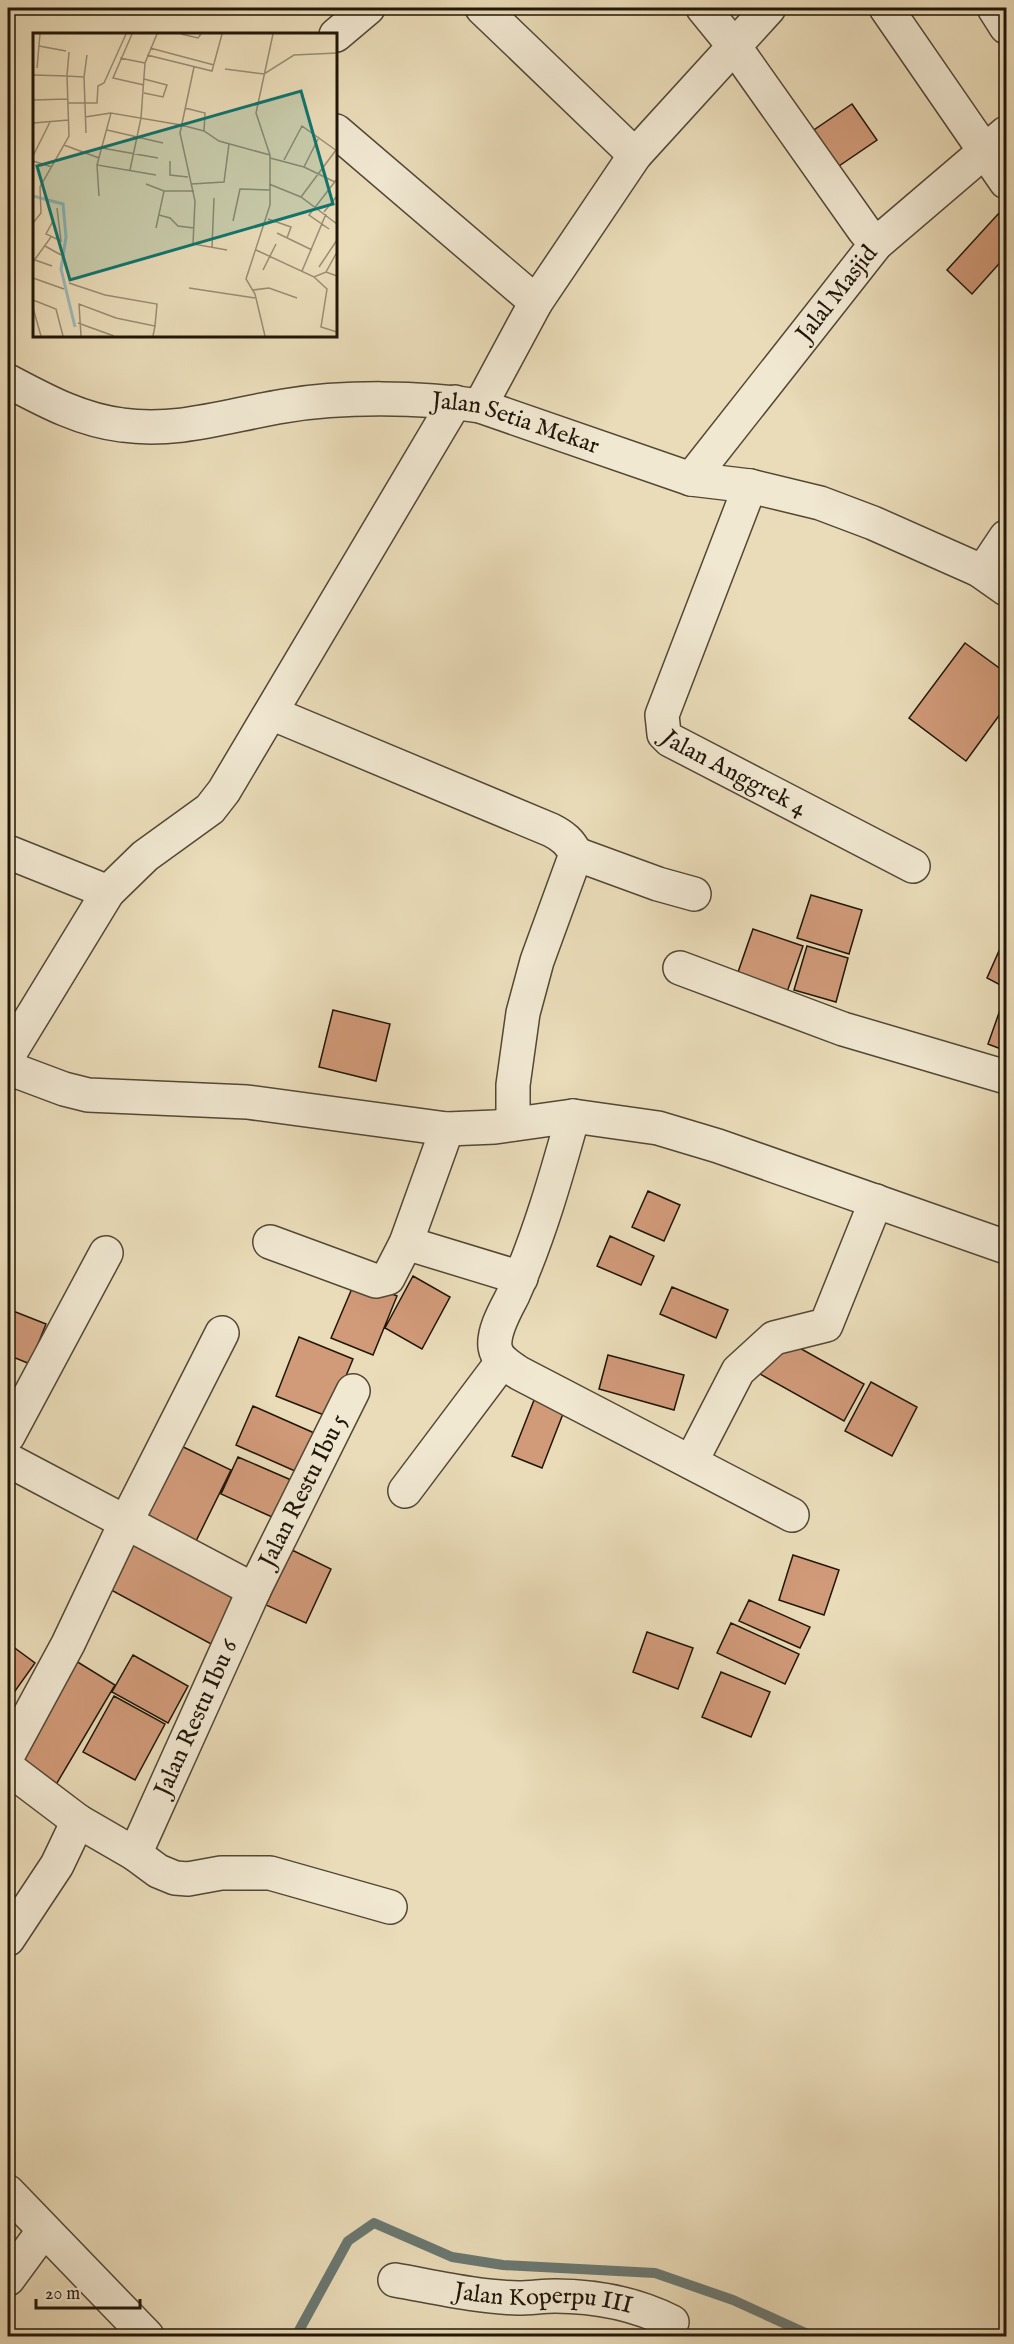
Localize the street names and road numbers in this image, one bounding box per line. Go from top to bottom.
street label: Jalal Masjid [788,239,885,351]
street label: Jalan Setia Mekar [428,385,604,462]
street label: Jalan Anggrek 4 [652,722,812,824]
street label: Jalan Restu Ibu 5 [251,1409,355,1575]
street label: Jalan Restu Ibu 6 [146,1634,246,1804]
street label: Jalan Koperpu III [449,2275,636,2321]

